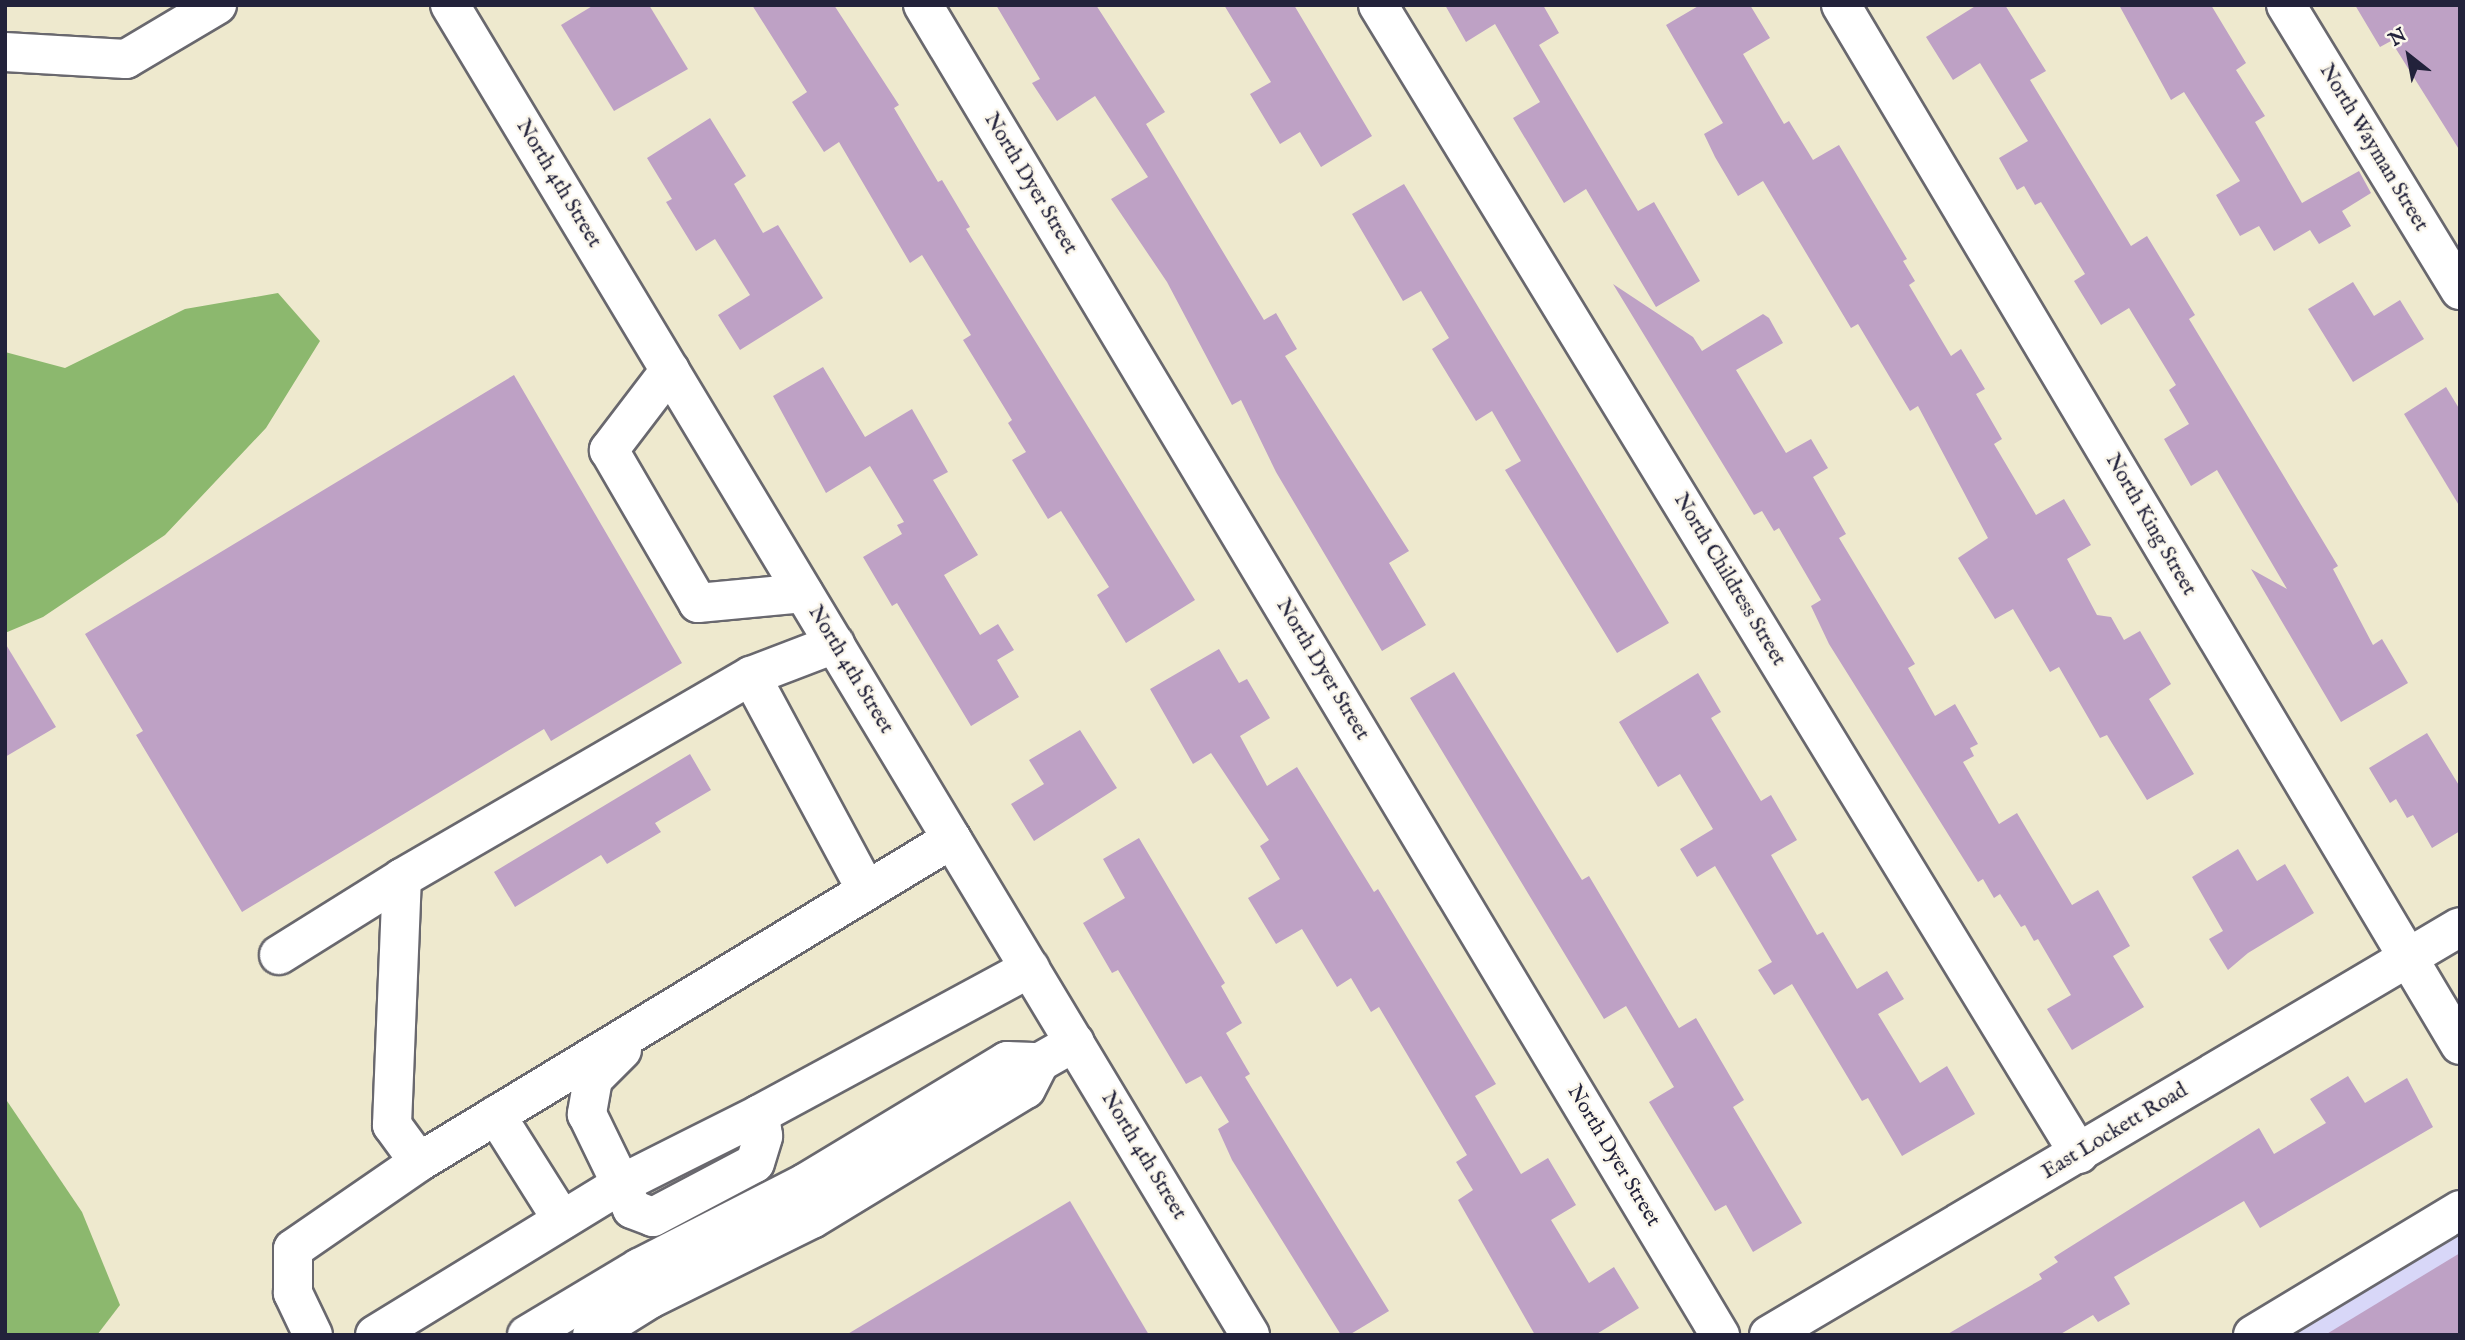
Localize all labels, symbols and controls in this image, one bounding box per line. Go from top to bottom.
north arrow [2374,21,2444,91]
text: N [2385,23,2411,53]
street label: North Wayman Street [2313,60,2433,236]
street label: North Dyer Street [978,109,1082,259]
street label: North 4th Street [510,115,606,253]
street label: North King Street [2099,450,2201,600]
street label: North Childress Street [1667,489,1791,671]
street label: North Dyer Street [1270,595,1374,745]
street label: North 4th Street [802,601,898,739]
street label: East Lockett Road [2038,1079,2192,1185]
street label: North Dyer Street [1561,1081,1665,1231]
street label: North 4th Street [1095,1087,1191,1225]

